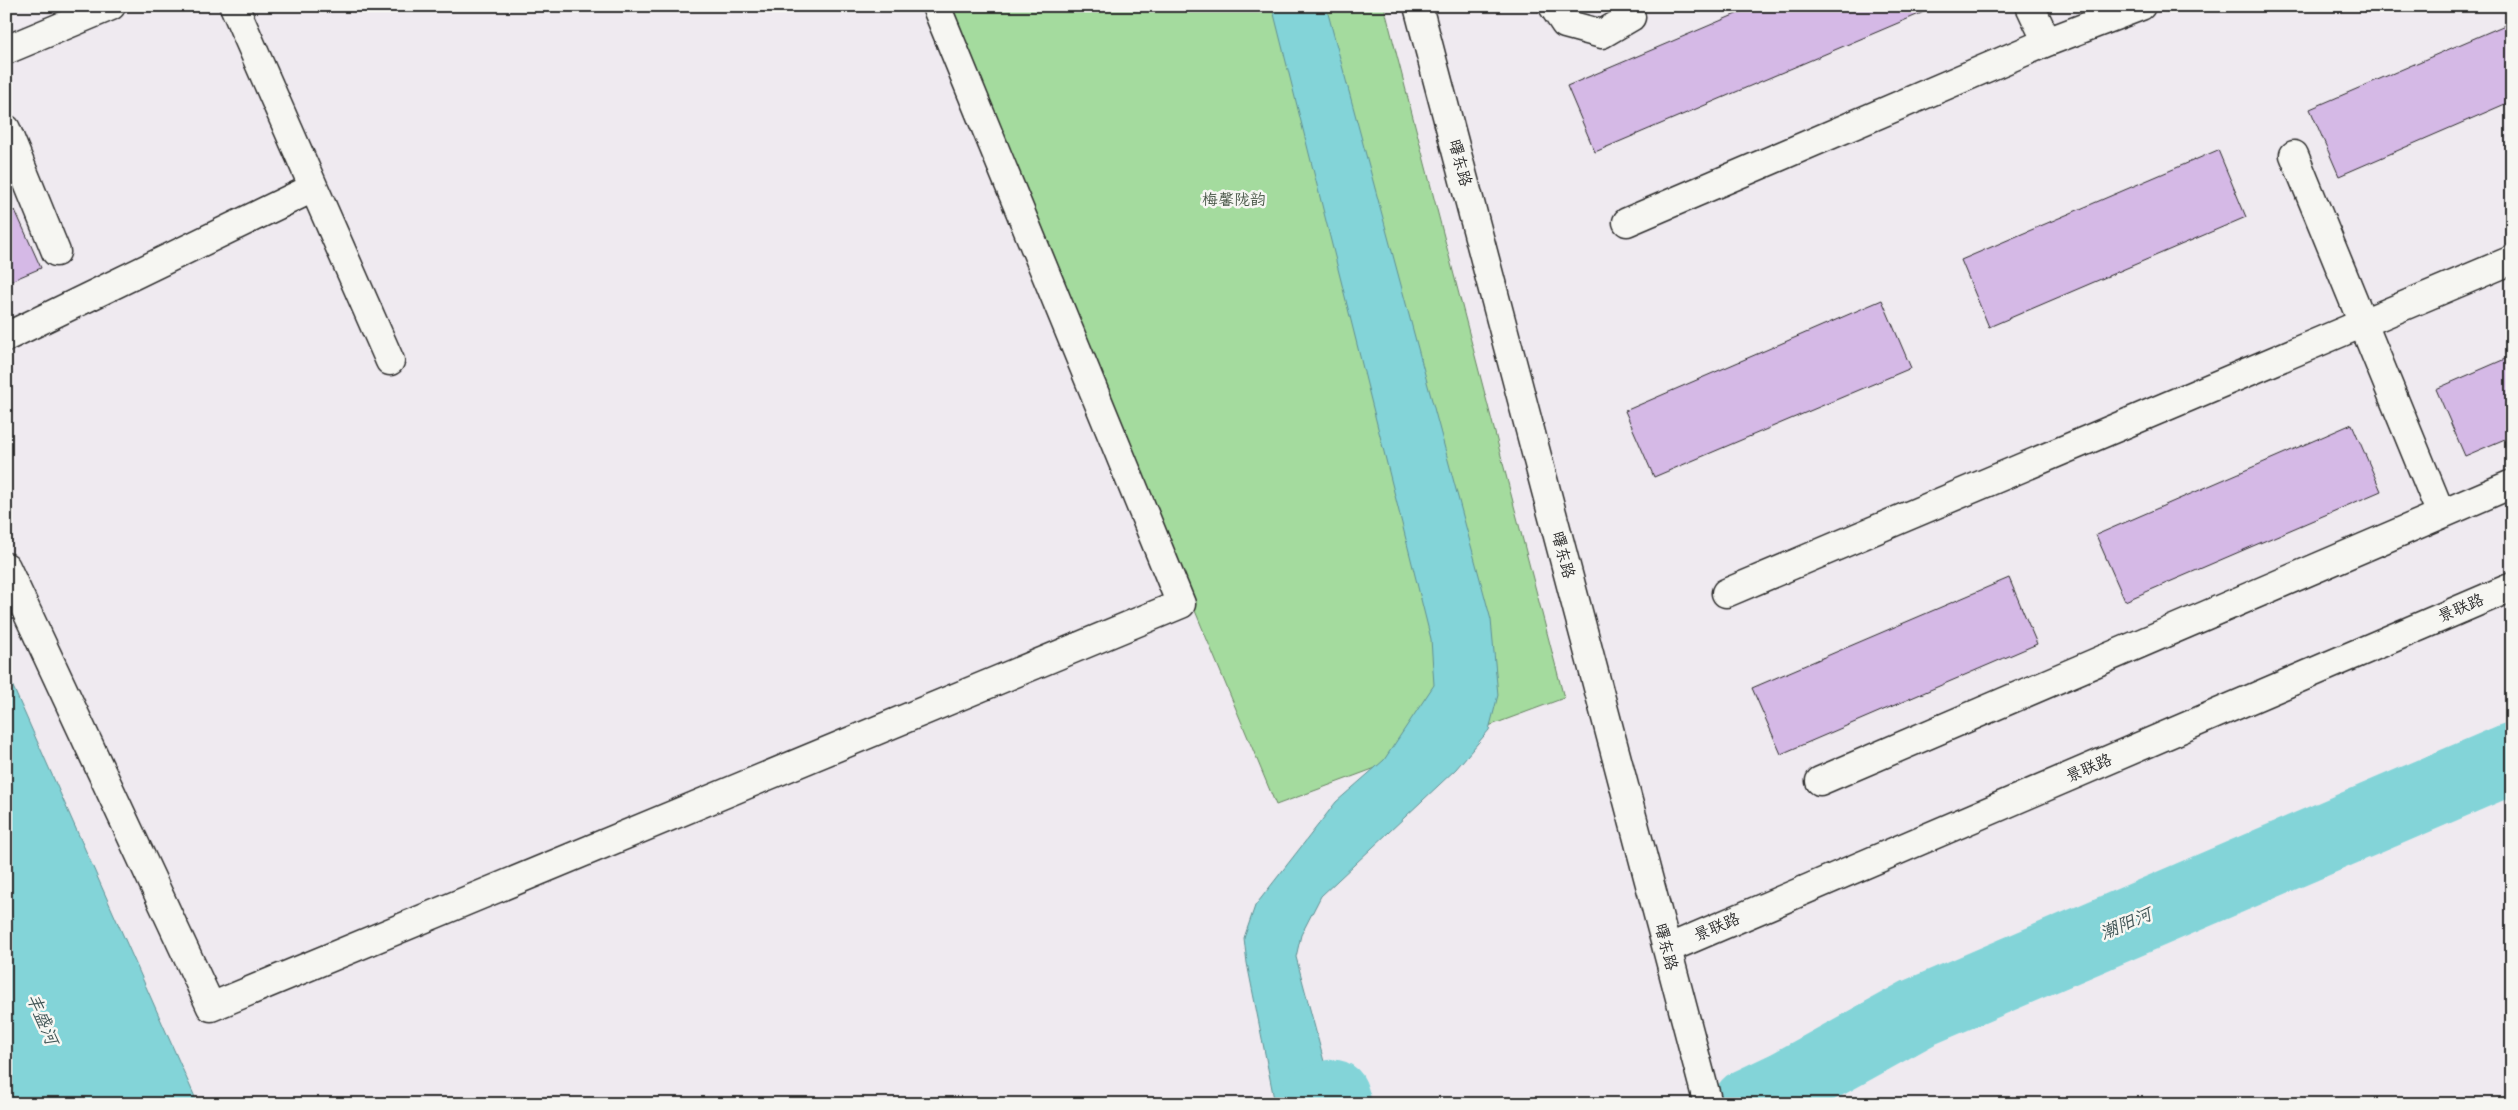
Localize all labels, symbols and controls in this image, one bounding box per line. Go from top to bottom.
street label: 曙东路 [1444,137,1476,189]
park label: 梅馨陇韵 [1202,190,1266,210]
street label: 曙东路 [1547,529,1579,581]
street label: 景联路 [2435,589,2487,627]
street label: 景联路 [2063,749,2115,787]
water label: 潮阳河 [2097,902,2158,945]
street label: 景联路 [1691,908,1743,946]
street label: 曙东路 [1650,921,1682,973]
water label: 丰盛河 [21,990,64,1051]

